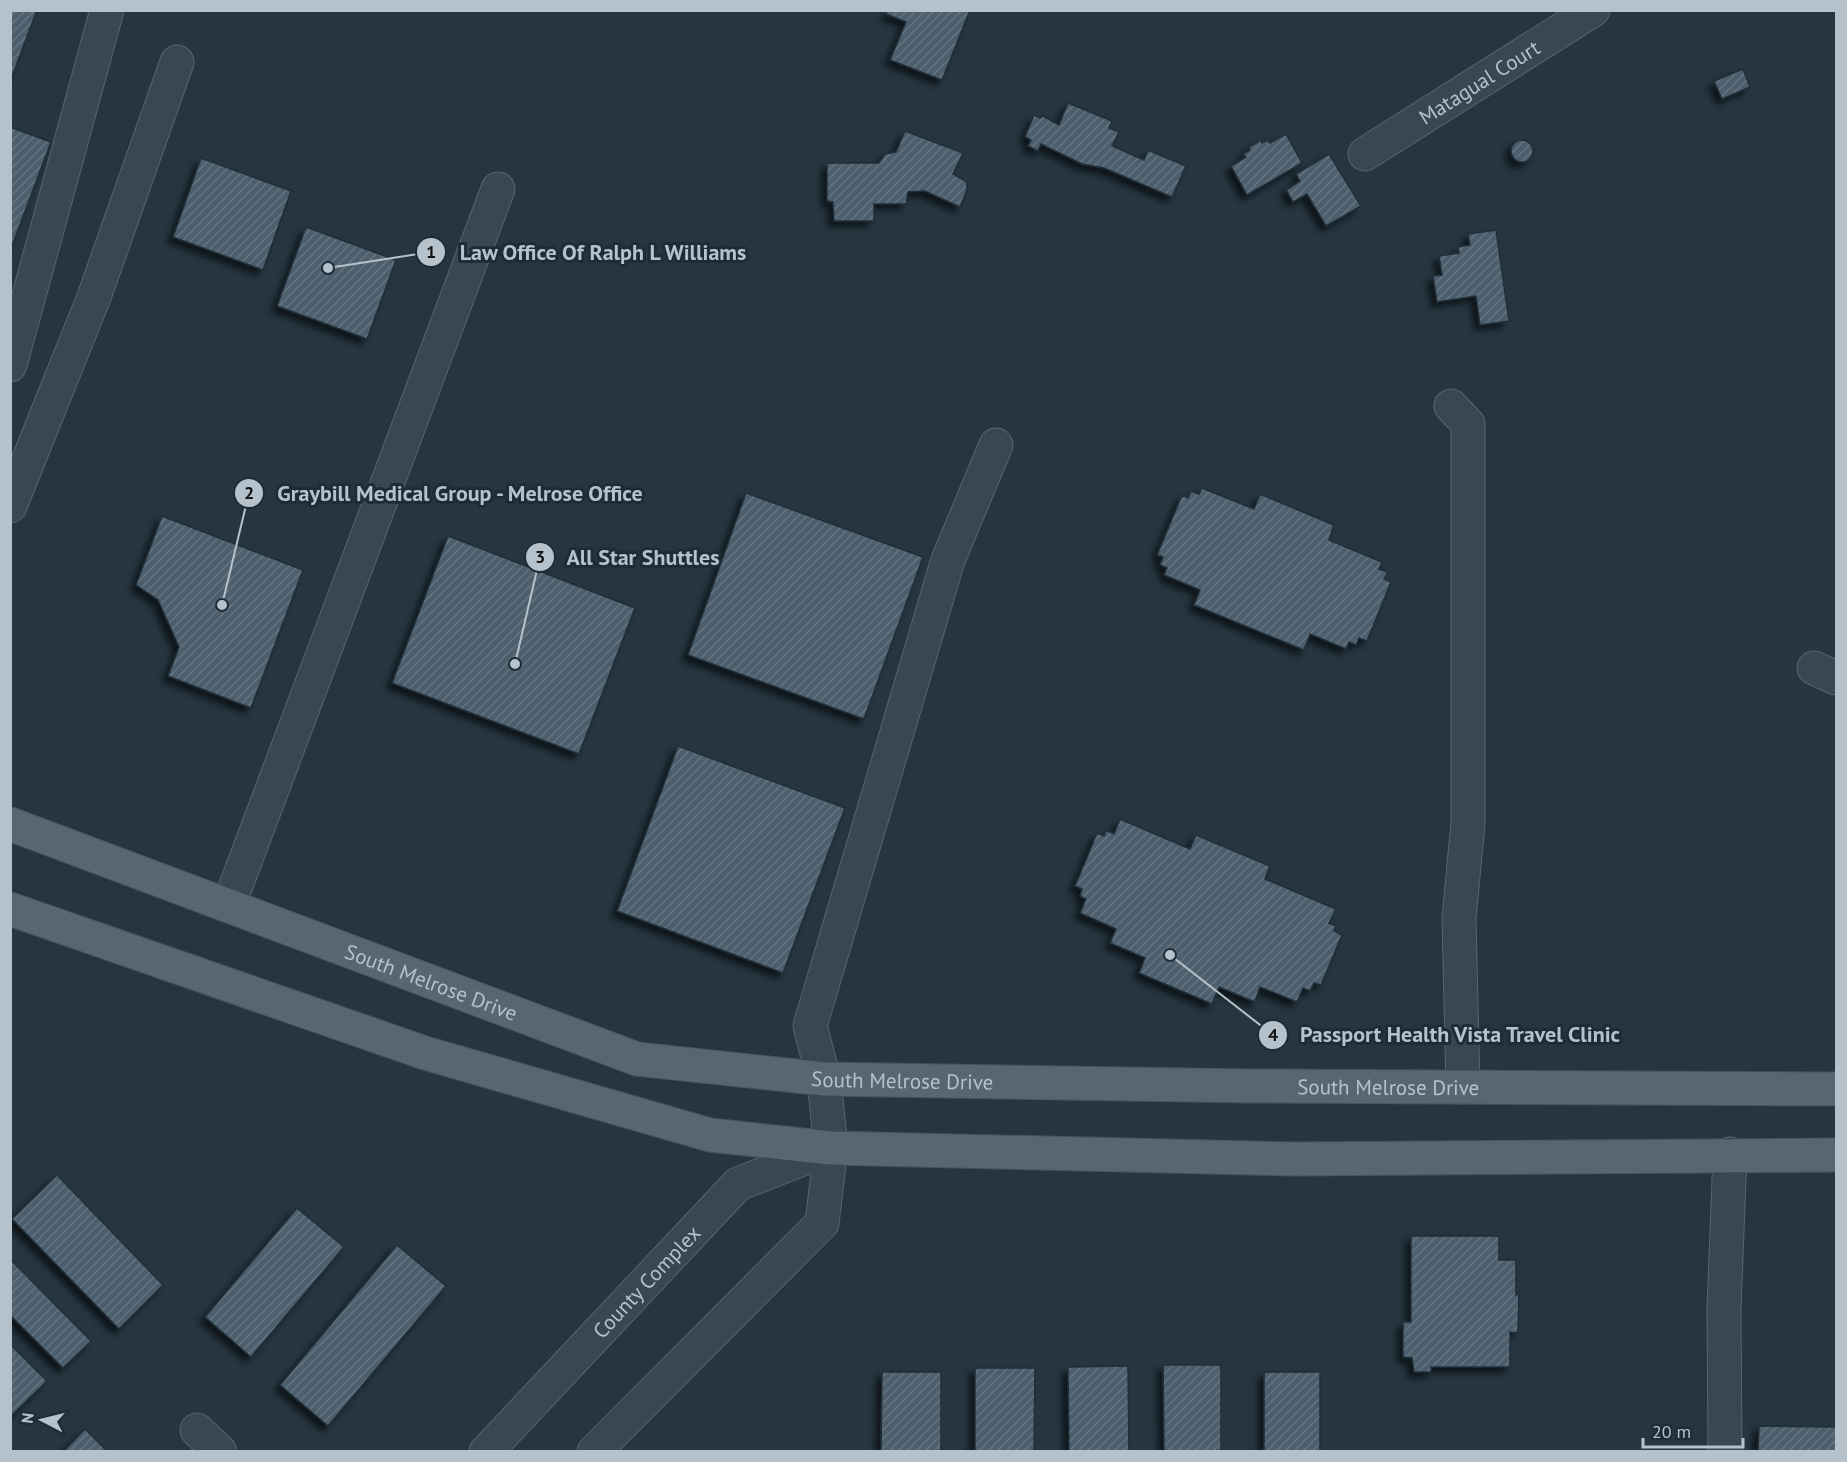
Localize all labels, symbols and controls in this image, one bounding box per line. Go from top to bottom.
street label: Matagual Court [1414,34,1545,130]
callout: Law Office Of Ralph L Williams [416,232,760,272]
text: Law Office Of Ralph L Williams [460,238,746,266]
text: 1 [426,240,436,263]
callout: Graybill Medical Group - Melrose Office [234,473,657,513]
text: Graybill Medical Group - Melrose Office [277,479,643,507]
text: 2 [244,481,254,504]
callout: All Star Shuttles [525,537,732,577]
text: All Star Shuttles [567,543,719,571]
text: 3 [535,545,545,568]
street label: South Melrose Drive [341,937,521,1027]
callout: Passport Health Vista Travel Clinic [1258,1015,1633,1055]
text: Passport Health Vista Travel Clinic [1300,1020,1621,1048]
text: 4 [1268,1023,1278,1046]
street label: South Melrose Drive [810,1064,994,1095]
street label: South Melrose Drive [1297,1073,1479,1101]
street label: County Complex [587,1219,706,1344]
north arrow [12,1390,72,1450]
scale bar [1643,1411,1744,1449]
text: N [17,1412,38,1425]
text: 20 m [1652,1420,1691,1443]

